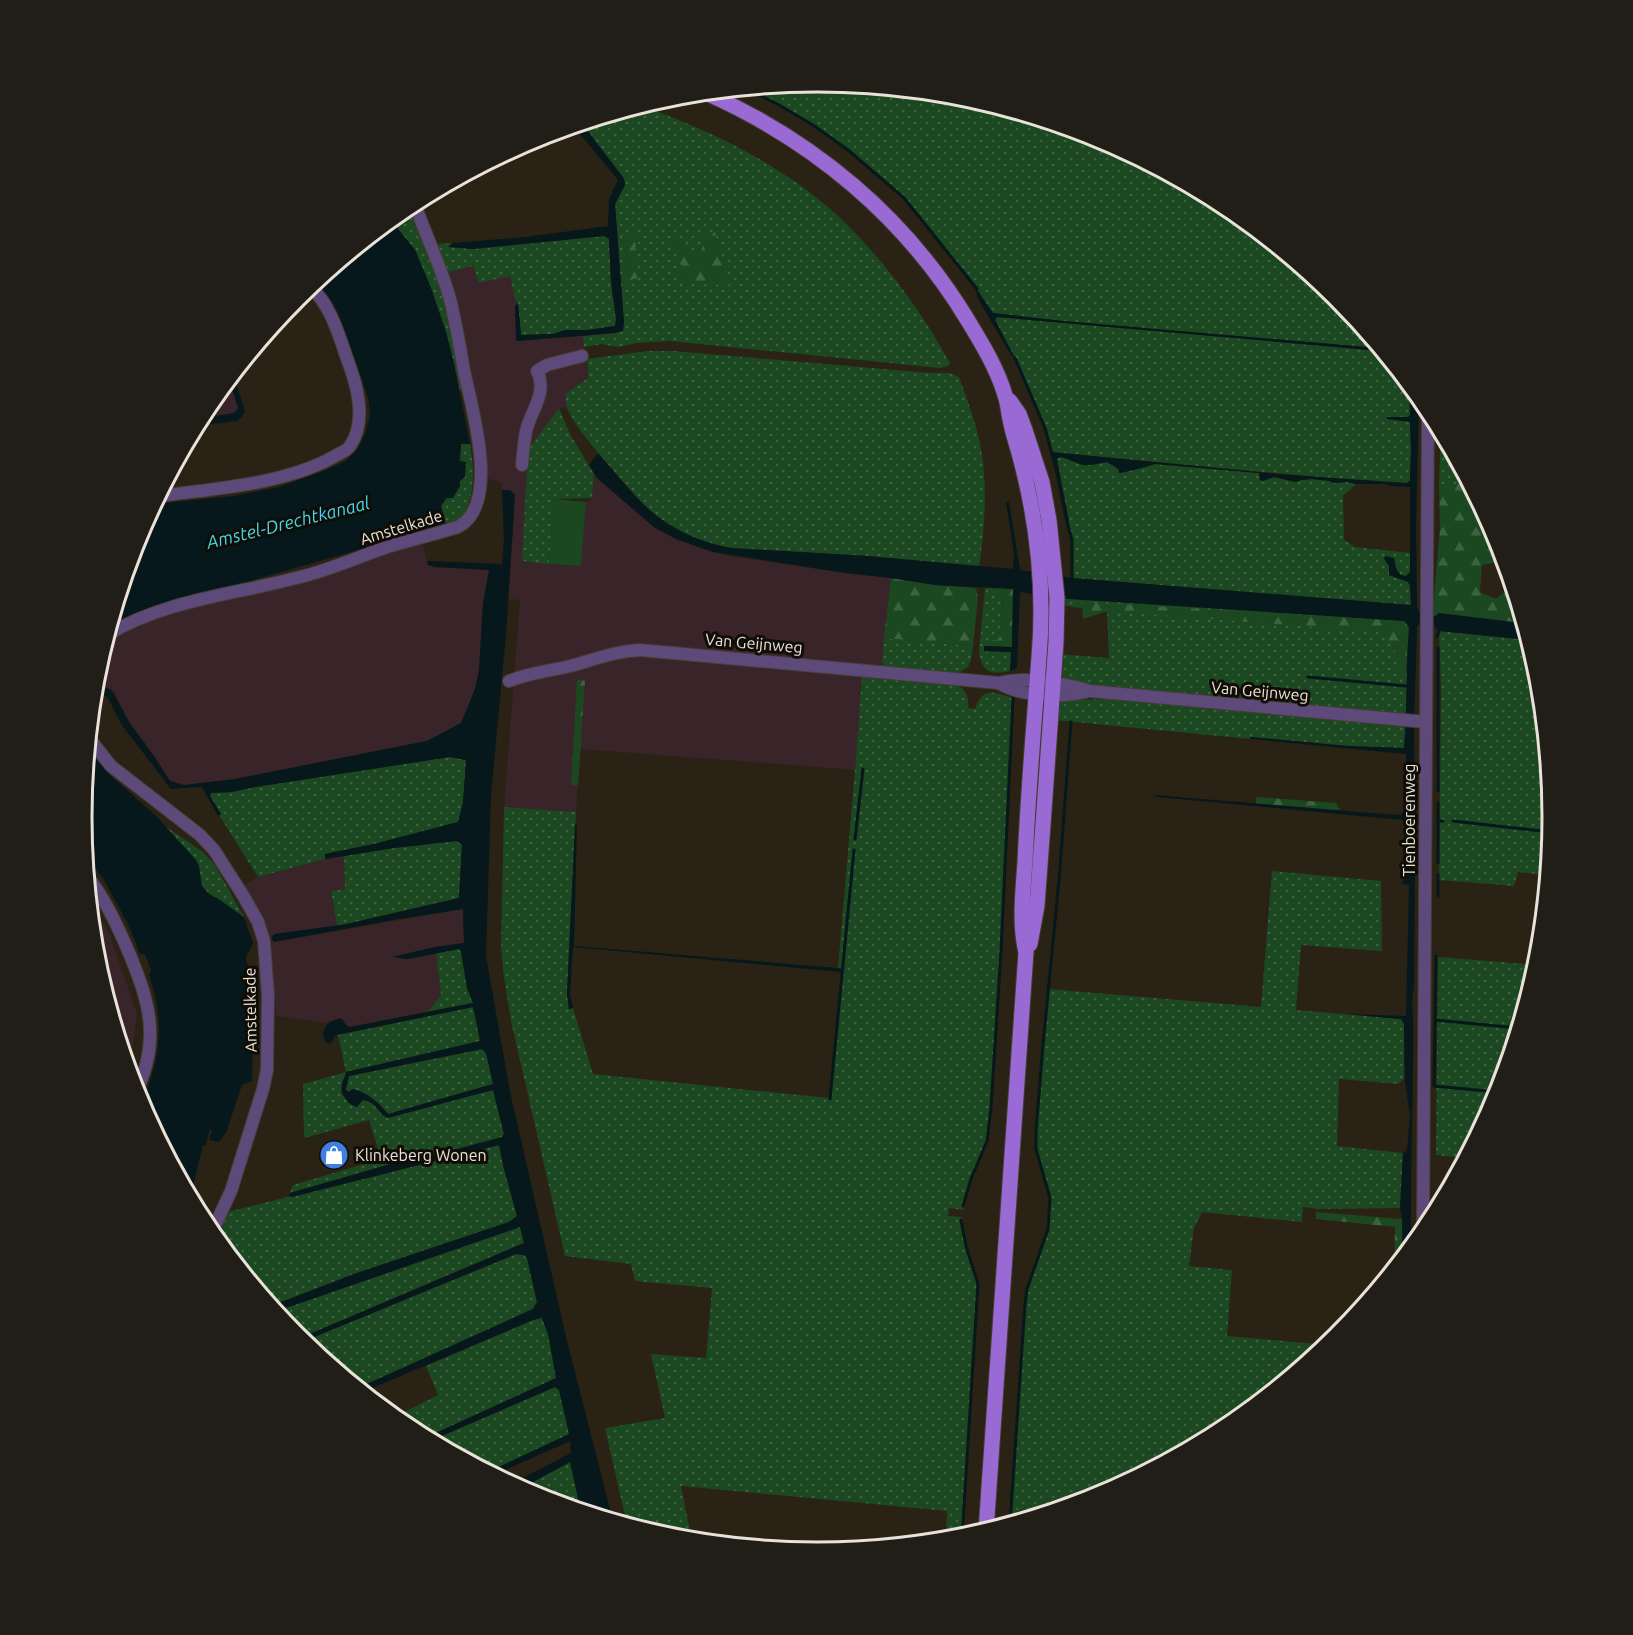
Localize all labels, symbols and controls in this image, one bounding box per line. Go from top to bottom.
water label: Amstel-Drechtkanaal [203,492,372,552]
street label: Amstelkade [358,506,444,548]
street label: Van Geijnweg [705,630,803,656]
street label: Van Geijnweg [1211,678,1309,704]
street label: Tienboerenweg [1400,763,1418,877]
street label: Amstelkade [240,967,260,1053]
shop icon: Klinkeberg Wonen [318,1139,350,1171]
place label: Klinkeberg Wonen [355,1146,487,1164]

